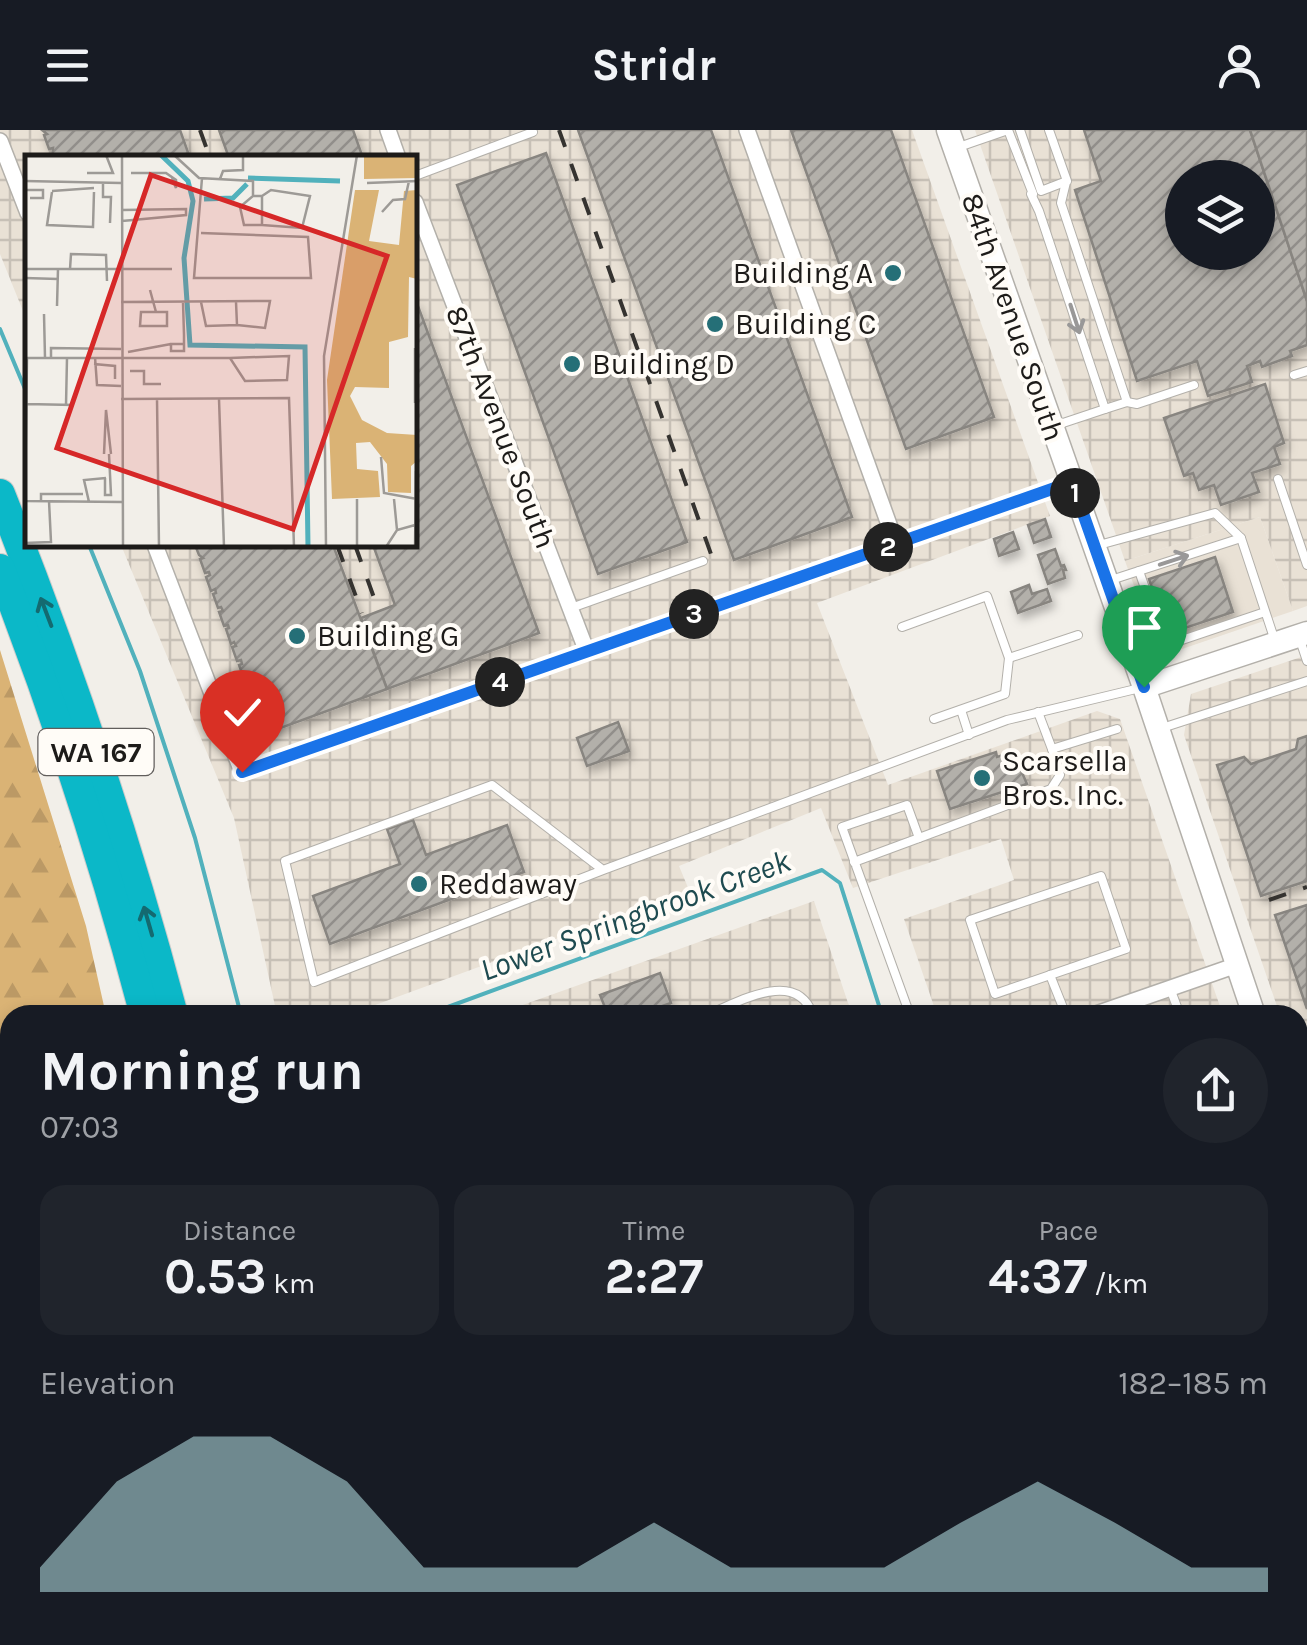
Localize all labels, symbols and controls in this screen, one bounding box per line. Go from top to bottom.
icon: menu [40,38,95,93]
icon: person [1212,38,1267,93]
text: Stridr [591,39,716,91]
inset map [25,155,418,548]
map controls [1165,160,1275,270]
button: layers [1165,160,1275,270]
street label: 84th Avenue South [954,188,1072,446]
place label: Building A [733,255,873,291]
marker: Building A [882,262,904,284]
street label: 87th Avenue South [438,301,564,553]
one-way arrow [1068,302,1086,334]
place label: Building C [735,306,876,342]
marker: Building C [704,313,726,335]
place label: Building D [592,346,735,382]
marker: Building D [561,353,583,375]
pin: 1 [1050,468,1100,518]
text: 1 [1070,476,1080,509]
pin: 2 [863,522,913,572]
text: 2 [880,530,896,563]
one-way arrow [1157,549,1189,567]
pin [1102,585,1187,688]
pin: 3 [669,589,719,639]
text: 3 [685,597,703,630]
one-way arrow [36,598,54,629]
icon: arrive [1117,600,1172,655]
place label: Building G [317,618,459,654]
marker: Building G [286,625,308,647]
pin: 4 [475,657,525,707]
text: 4 [492,665,508,698]
pin [200,670,285,773]
icon: check [215,685,270,740]
road number: WA 167 [38,729,154,775]
place label: Scarsella Bros. Inc. [1002,743,1127,813]
marker: Scarsella Bros. Inc. [971,767,993,789]
water label: Lower Springbrook Creek [475,842,796,989]
place label: Reddaway [439,866,577,902]
marker: Reddaway [408,873,430,895]
one-way arrow [138,906,156,937]
button: share [1163,1038,1268,1143]
text: Morning run [40,1039,364,1103]
text: 07:03 [40,1109,119,1146]
text: Distance [183,1214,296,1247]
text: Time [623,1214,685,1247]
text: Pace [1038,1214,1098,1247]
text: 0.53 [164,1247,267,1306]
text: 2:27 [605,1247,703,1306]
text: 4:37 [988,1247,1088,1306]
text: km [267,1267,315,1300]
text: /km [1088,1267,1148,1300]
text: Elevation [40,1365,175,1402]
text: 182–185 m [1118,1365,1268,1402]

